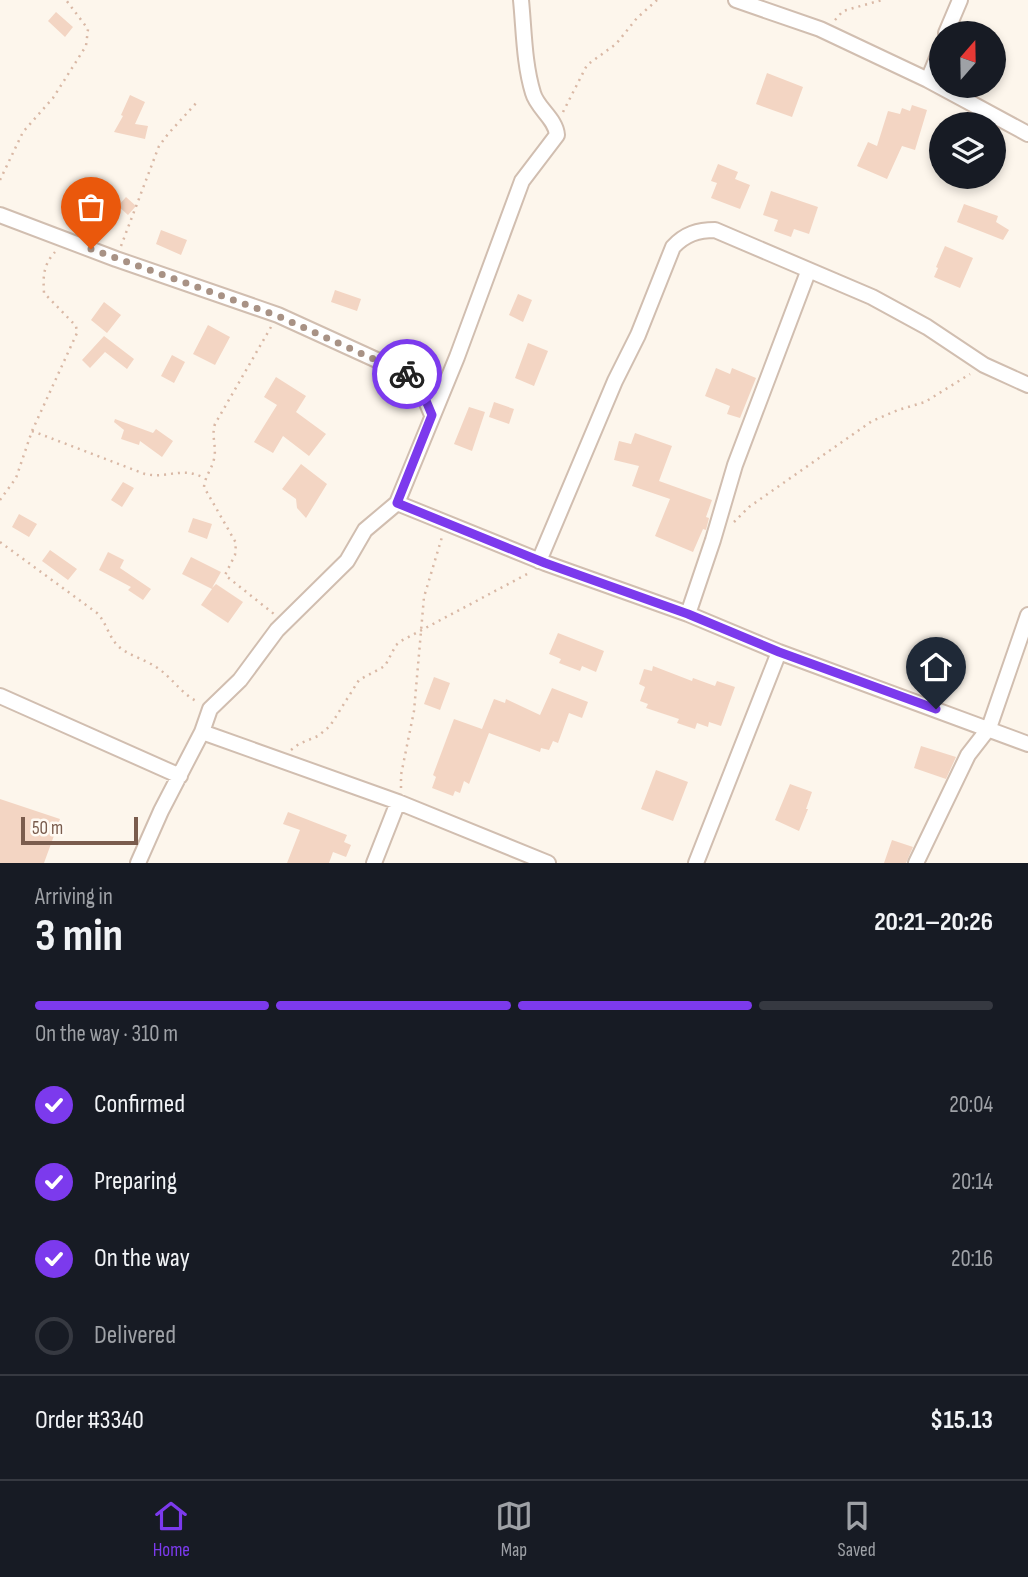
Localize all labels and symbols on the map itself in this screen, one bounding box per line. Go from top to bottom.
north arrow [929,21,1006,98]
pin [61,177,121,249]
courier [372,339,442,409]
pin [906,637,966,709]
scale bar [21,814,138,846]

